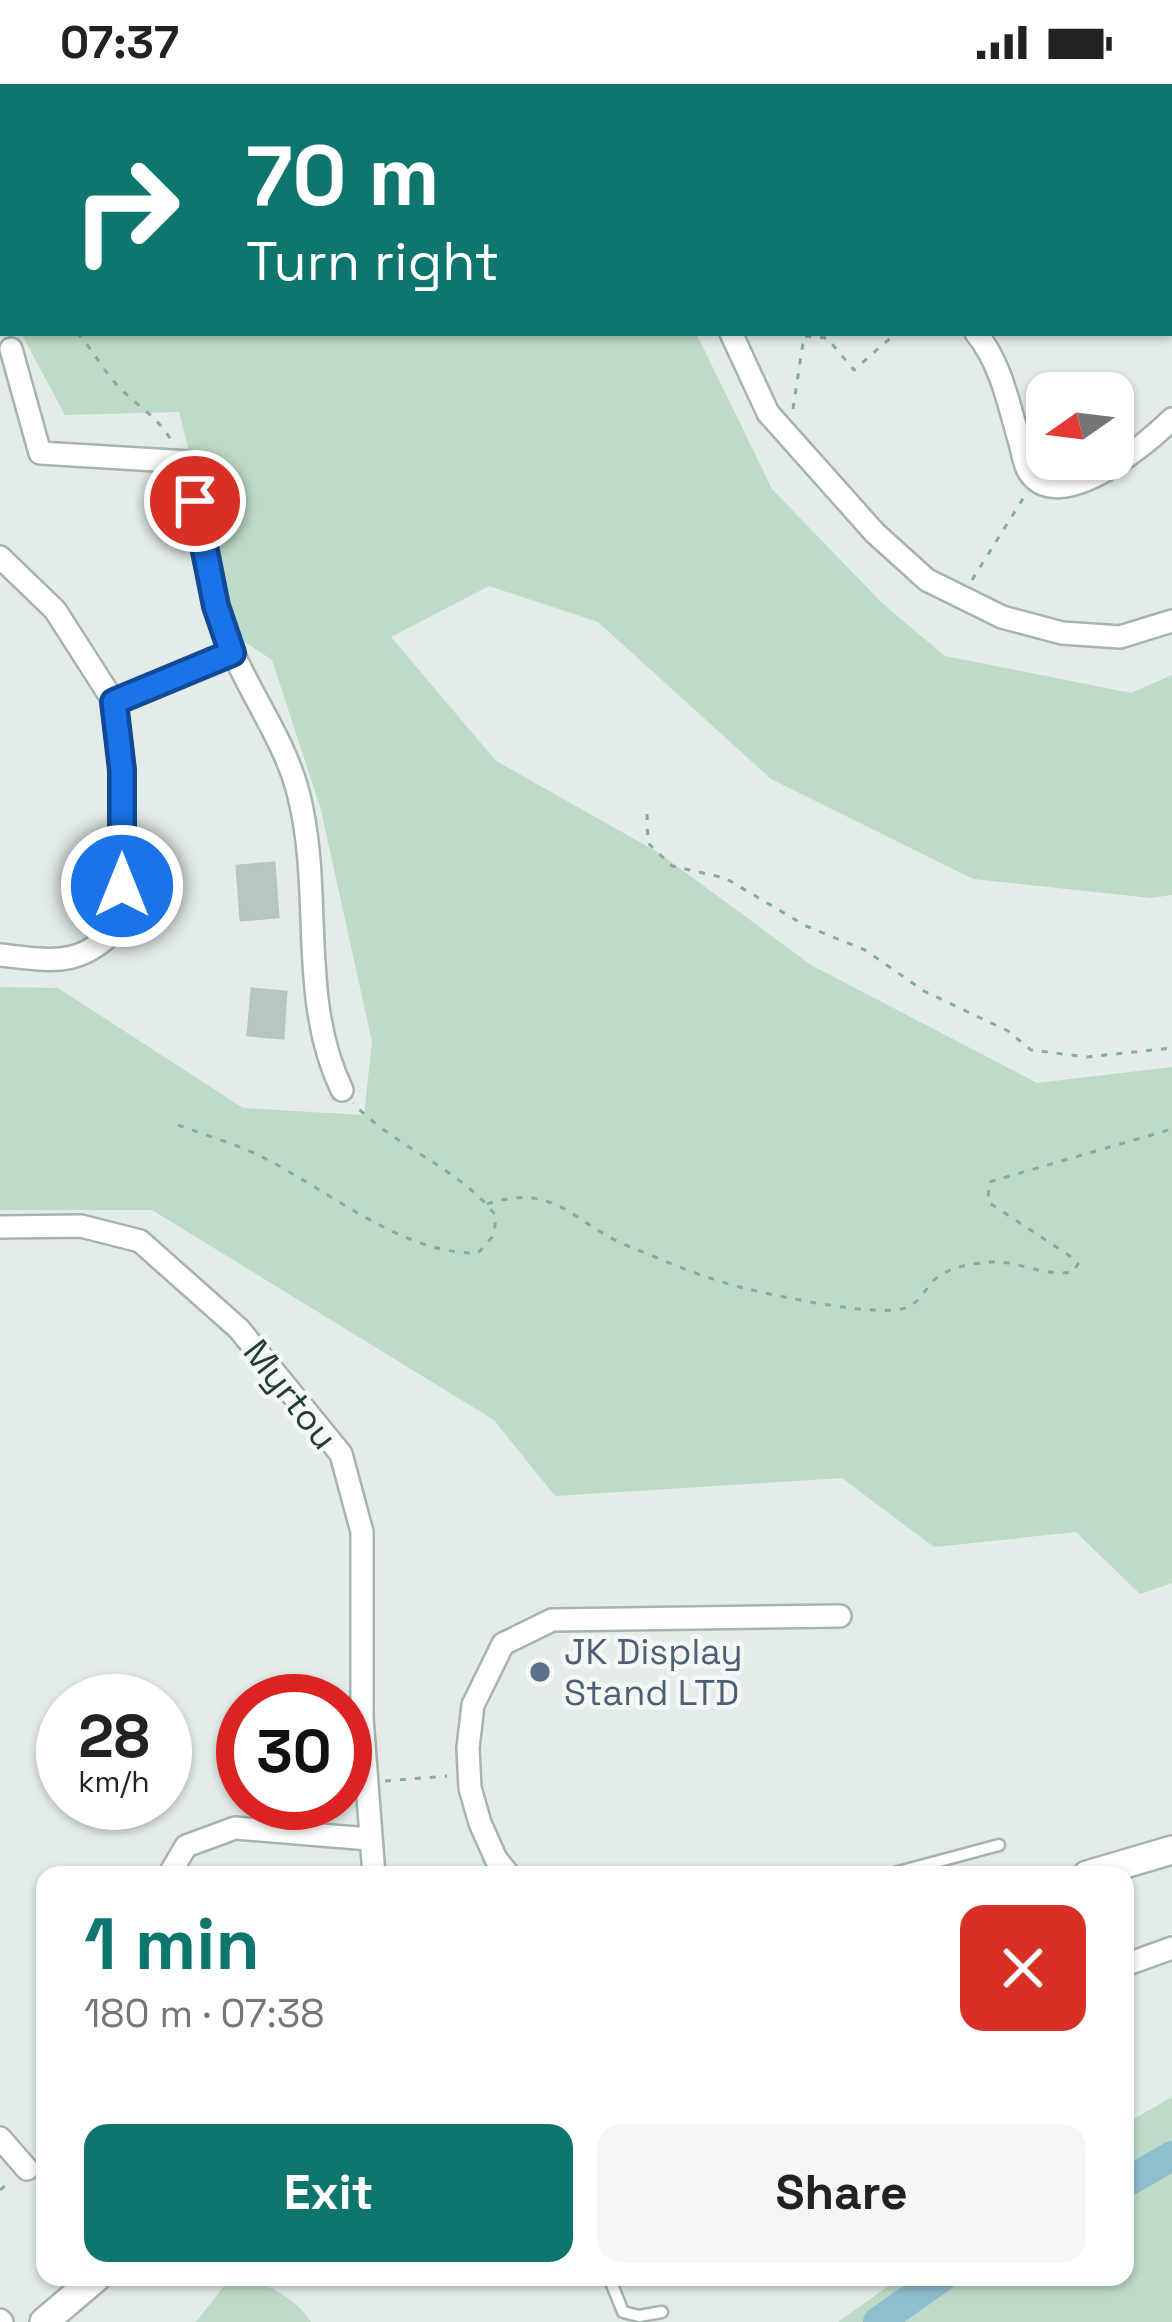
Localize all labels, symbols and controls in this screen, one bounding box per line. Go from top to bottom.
text: 07:37 [60,14,179,71]
text: 70 m [246,122,440,230]
icon: right [48,132,204,288]
text: Turn right [246,227,499,296]
north arrow [1026,372,1134,480]
map controls [1026,372,1134,480]
pin [144,450,246,552]
icon: arrive [162,468,228,534]
position arrow [59,823,185,949]
street label: Myrtou [233,1330,347,1459]
place label: JK Display Stand LTD [564,1629,743,1716]
marker: JK Display Stand LTD [527,1659,553,1685]
speed limit sign: 30 [216,1674,372,1830]
text: 28 [78,1698,150,1775]
text: km/h [78,1762,150,1801]
text: 1 min [84,1898,260,1990]
button: close [960,1905,1086,2031]
text: 180 m · 07:38 [84,1989,325,2038]
button: Exit [84,2124,573,2262]
button: Share [597,2124,1086,2262]

